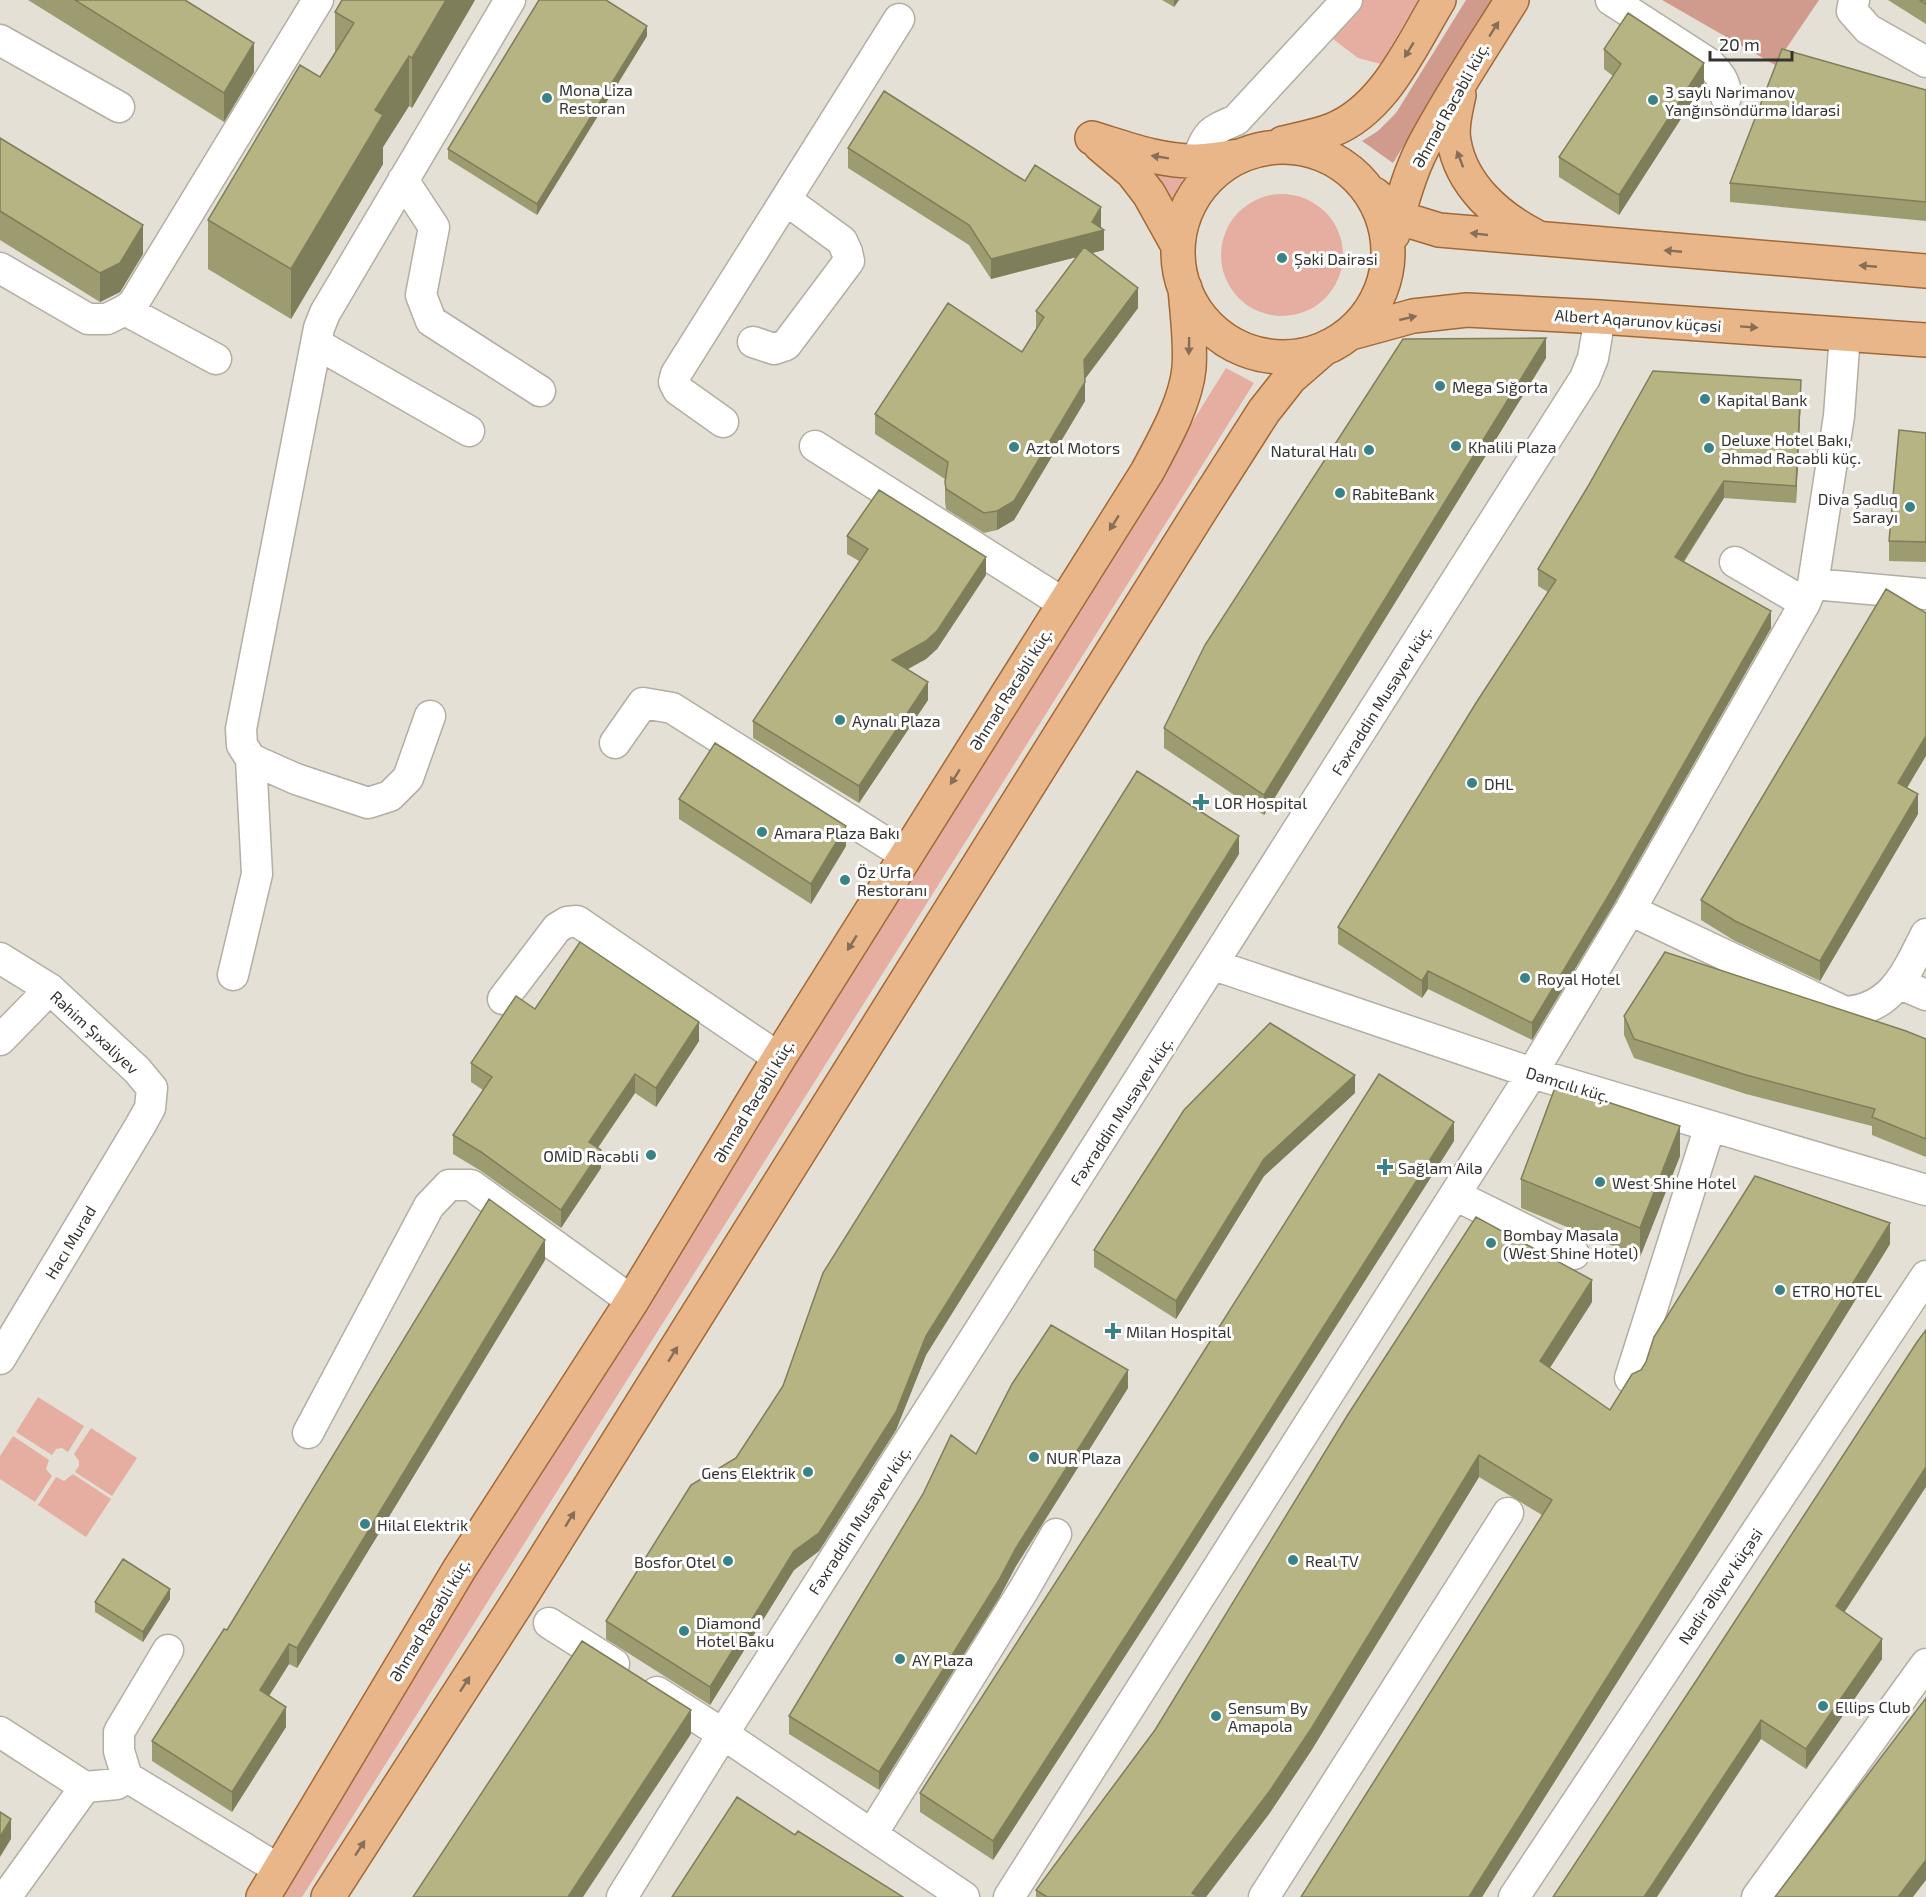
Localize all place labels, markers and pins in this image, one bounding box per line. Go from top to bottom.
place label: Mona Liza Restoran [559,80,633,117]
place label: 3 saylı Nərimanov Yanğınsöndürmə İdarəsi [1665,82,1840,119]
marker: Mona Liza Restoran [540,91,554,105]
marker: 3 saylı Nərimanov Yanğınsöndürmə İdarəsi [1646,93,1660,107]
place label: Şəki Dairəsi [1294,249,1378,269]
marker: Şəki Dairəsi [1275,251,1289,265]
place label: Mega Sığorta [1452,377,1548,396]
marker: Mega Sığorta [1433,379,1447,393]
place label: Kapital Bank [1717,390,1807,409]
marker: Kapital Bank [1698,392,1712,406]
place label: Deluxe Hotel Bakı, Əhməd Rəcəbli küç. [1721,430,1861,468]
place label: Khalili Plaza [1468,437,1556,456]
place label: Aztol Motors [1026,438,1120,457]
marker: Khalili Plaza [1449,439,1463,453]
marker: Aztol Motors [1007,440,1021,454]
place label: Natural Halı [1270,441,1357,460]
marker: Deluxe Hotel Bakı, Əhməd Rəcəbli küç. [1702,441,1716,455]
marker: Natural Halı [1362,443,1376,457]
place label: RabiteBank [1352,484,1435,503]
marker: RabiteBank [1333,486,1347,500]
place label: Diva Şadlıq Sarayı [1818,489,1898,526]
marker: Diva Şadlıq Sarayı [1903,500,1917,514]
place label: Aynalı Plaza [852,711,940,730]
marker: Aynalı Plaza [833,713,847,727]
place label: DHL [1484,774,1514,793]
marker: DHL [1465,776,1479,790]
marker: LOR Hospital [1192,793,1210,811]
place label: LOR Hospital [1214,793,1307,812]
place label: Amara Plaza Bakı [774,823,900,842]
marker: Amara Plaza Bakı [755,825,769,839]
place label: Öz Urfa Restoranı [857,862,927,899]
marker: Öz Urfa Restoranı [838,873,852,887]
place label: Royal Hotel [1537,969,1620,988]
marker: Royal Hotel [1518,971,1532,985]
place label: OMİD Rəcəbli [543,1146,639,1165]
marker: OMİD Rəcəbli [644,1148,658,1162]
marker: Sağlam Ailə [1376,1158,1394,1176]
place label: Sağlam Ailə [1398,1158,1483,1177]
place label: West Shine Hotel [1612,1173,1736,1192]
marker: West Shine Hotel [1593,1175,1607,1189]
place label: Bombay Masala (West Shine Hotel) [1503,1225,1638,1262]
marker: Bombay Masala (West Shine Hotel) [1484,1236,1498,1250]
place label: ETRO HOTEL [1792,1281,1882,1300]
marker: ETRO HOTEL [1773,1283,1787,1297]
marker: Milan Hospital [1104,1322,1122,1340]
place label: Milan Hospital [1126,1322,1231,1341]
place label: NUR Plaza [1046,1448,1121,1467]
marker: NUR Plaza [1027,1450,1041,1464]
place label: Gens Elektrik [701,1463,796,1482]
marker: Gens Elektrik [801,1465,815,1479]
place label: Hilal Elektrik [377,1515,468,1534]
marker: Hilal Elektrik [358,1517,372,1531]
place label: Real TV [1305,1551,1359,1570]
place label: Bosfor Otel [634,1552,716,1571]
marker: Real TV [1286,1553,1300,1567]
marker: Bosfor Otel [721,1554,735,1568]
place label: Diamond Hotel Baku [696,1613,774,1650]
marker: Diamond Hotel Baku [677,1624,691,1638]
place label: AY Plaza [912,1650,973,1669]
marker: AY Plaza [893,1652,907,1666]
place label: Ellips Club [1835,1697,1911,1716]
place label: Sensum By Amapola [1228,1698,1309,1735]
marker: Ellips Club [1816,1699,1830,1713]
marker: Sensum By Amapola [1209,1709,1223,1723]

